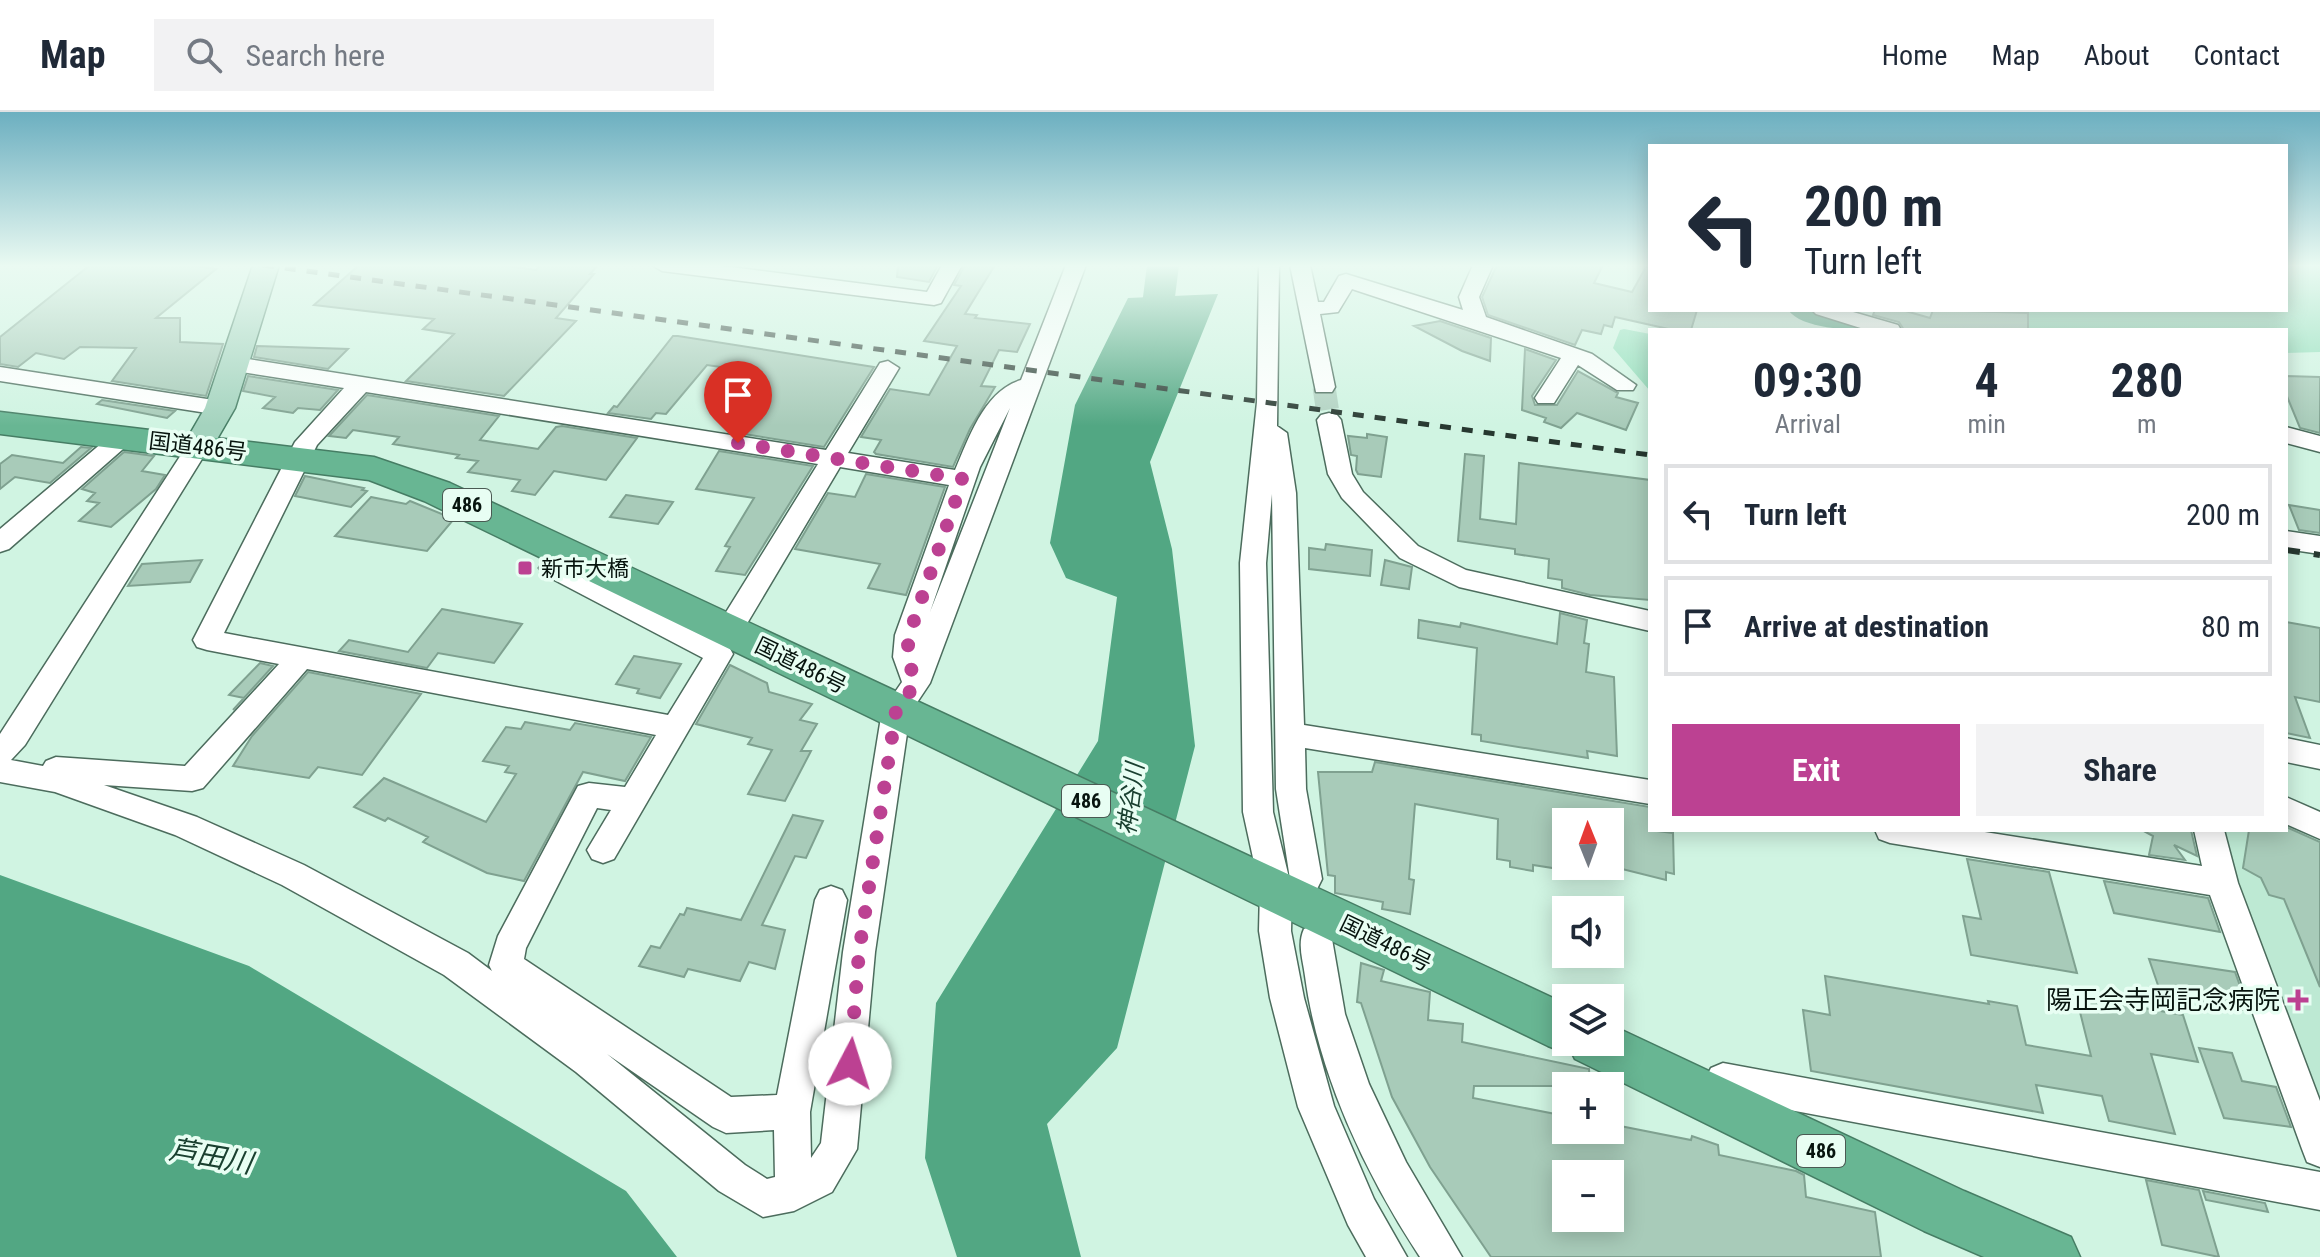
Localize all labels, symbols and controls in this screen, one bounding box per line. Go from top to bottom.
search box [154,19,714,91]
text: Map [40,33,106,77]
icon: search [182,33,226,77]
text: Search here [246,38,385,73]
text: Home [1882,39,1947,72]
text: Map [1991,39,2040,72]
text: About [2084,39,2150,72]
text: Contact [2194,39,2280,72]
text: 200 m [1804,174,1943,240]
icon: left [1672,176,1776,280]
text: Turn left [1804,241,1922,283]
text: 09:30 [1753,352,1863,409]
text: 4 [1975,352,1999,409]
text: 280 [2110,352,2183,409]
pin [704,361,772,443]
icon: arrive [716,373,760,417]
text: Arrival [1775,409,1841,439]
text: min [1968,409,2006,439]
text: m [2137,409,2157,439]
street label: 国道486号 [147,428,248,465]
road number: 486 [443,489,491,521]
icon: left [1676,492,1720,536]
text: Turn left [1744,497,1847,532]
text: 200 m [2186,497,2260,532]
place label: 新市大橋 [541,556,629,581]
marker: 新市大橋 [516,559,534,577]
icon: arrive [1676,604,1720,648]
text: Arrive at destination [1744,609,1989,644]
text: 80 m [2201,609,2260,644]
street label: 国道486号 [751,633,851,698]
button: Exit [1672,724,1960,816]
button: Share [1976,724,2264,816]
water label: 神谷川 [1113,759,1150,836]
road number: 486 [1062,785,1110,817]
north arrow [1552,808,1624,880]
map controls [1552,808,1624,1232]
button: sound [1552,896,1624,968]
street label: 国道486号 [1336,911,1436,976]
button: layers [1552,984,1624,1056]
place label: 陽正会寺岡記念病院 [2046,985,2280,1015]
marker: 陽正会寺岡記念病院 [2287,989,2309,1011]
position arrow [808,1022,892,1106]
button: + [1552,1072,1624,1144]
water label: 芦田川 [167,1133,258,1181]
road number: 486 [1797,1135,1845,1167]
button: − [1552,1160,1624,1232]

